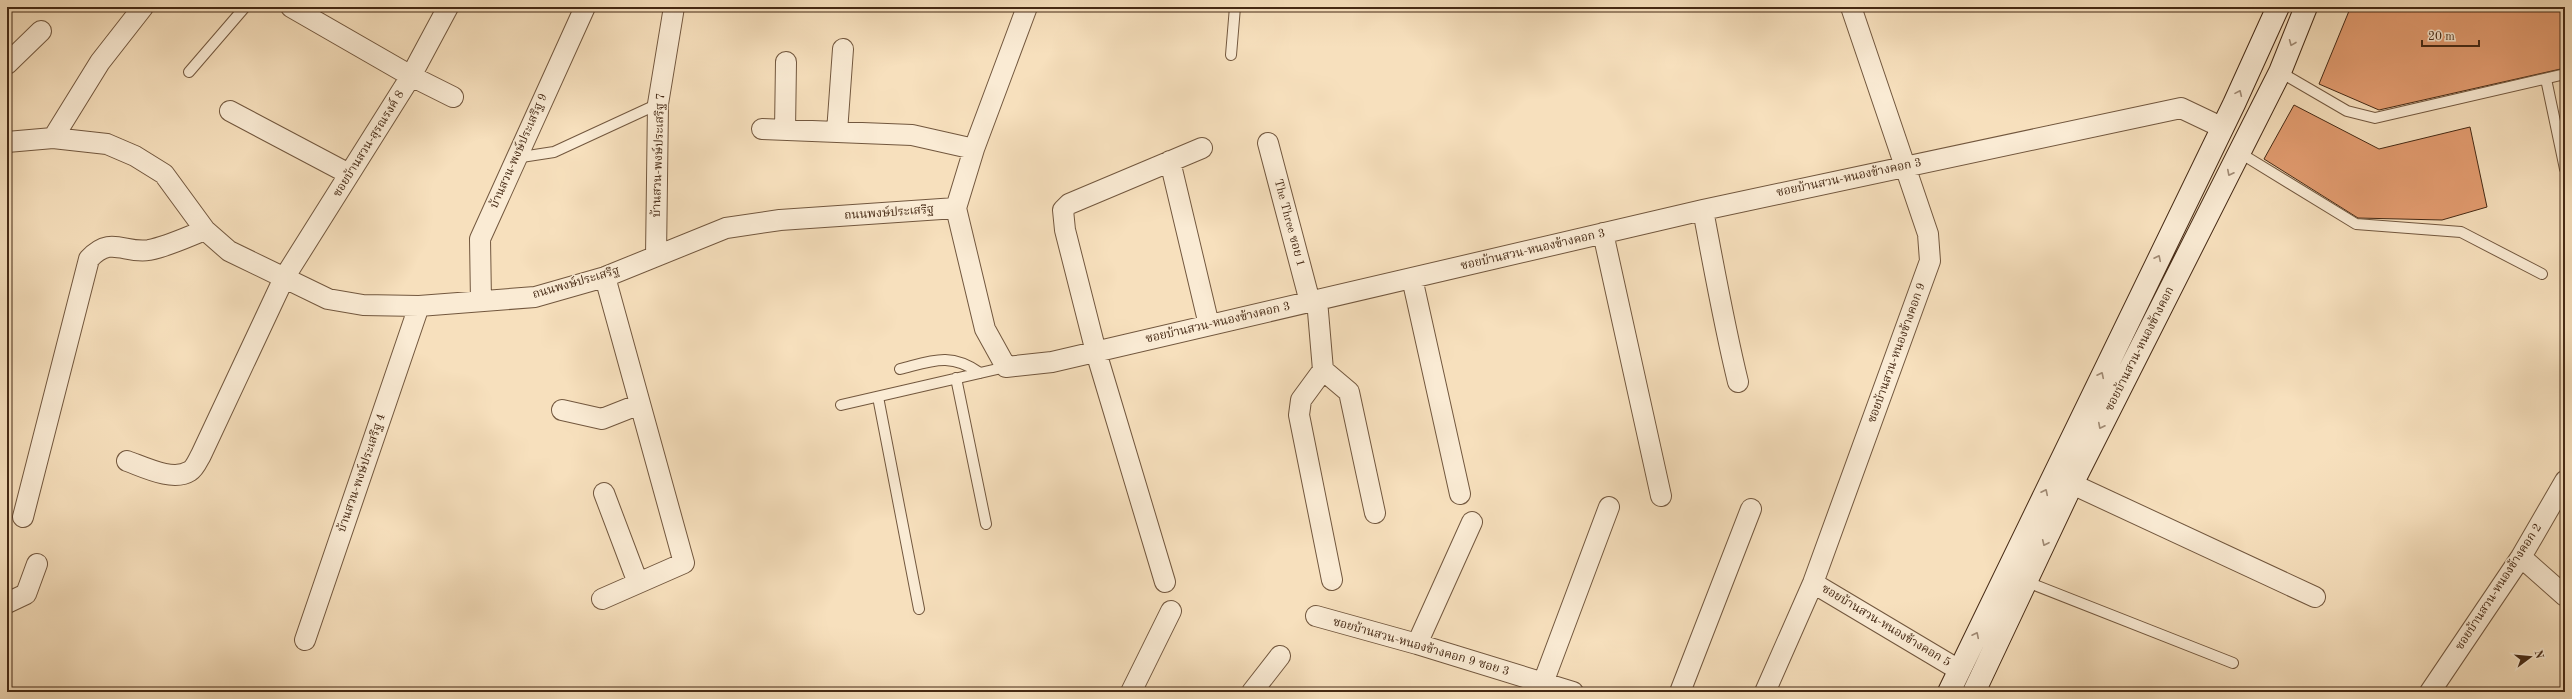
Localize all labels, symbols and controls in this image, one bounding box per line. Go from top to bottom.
scale bar [2422,22,2479,48]
text: 20 m [2428,31,2455,43]
one-way arrow [2288,40,2296,47]
street label: ซอยบ้านสวน-สุรณรงค์ 8 [330,88,408,200]
one-way arrow [2234,89,2242,97]
street label: บ้านสวน-พงษ์ประเสริฐ 9 [486,91,550,210]
street label: บ้านสวน-พงษ์ประเสริฐ 7 [649,93,667,217]
street label: ซอยบ้านสวน-หนองข้างคอก 3 [1775,155,1923,199]
one-way arrow [2227,169,2235,176]
street label: The Three ซอย 1 [1272,178,1306,268]
street label: ถนนพงษ์ประเสริฐ [844,202,934,222]
street label: ซอยบ้านสวน-หนองข้างคอก 3 [1459,226,1606,272]
one-way arrow [2153,255,2161,263]
street label: ถนนพงษ์ประเสริฐ [531,263,621,301]
street label: ซอยบ้านสวน-หนองข้างคอก 9 [1864,281,1928,425]
street label: ซอยบ้านสวน-หนองข้างคอก [2102,284,2177,413]
street label: ซอยบ้านสวน-หนองข้างคอก 3 [1144,299,1291,345]
one-way arrow [2096,372,2104,380]
street label: บ้านสวน-พงษ์ประเสริฐ 4 [334,412,388,534]
one-way arrow [2099,422,2106,430]
one-way arrow [2040,489,2048,497]
street label: ซอยบ้านสวน-หนองข้างคอก 2 [2452,521,2544,652]
one-way arrow [2042,539,2050,547]
street label: ซอยบ้านสวน-หนองข้างคอก 5 [1819,581,1954,669]
street label: ซอยบ้านสวน-หนองข้างคอก 9 ซอย 3 [1331,614,1511,678]
one-way arrow [1971,631,1979,639]
north arrow [2510,637,2550,677]
text: N [2532,649,2545,661]

